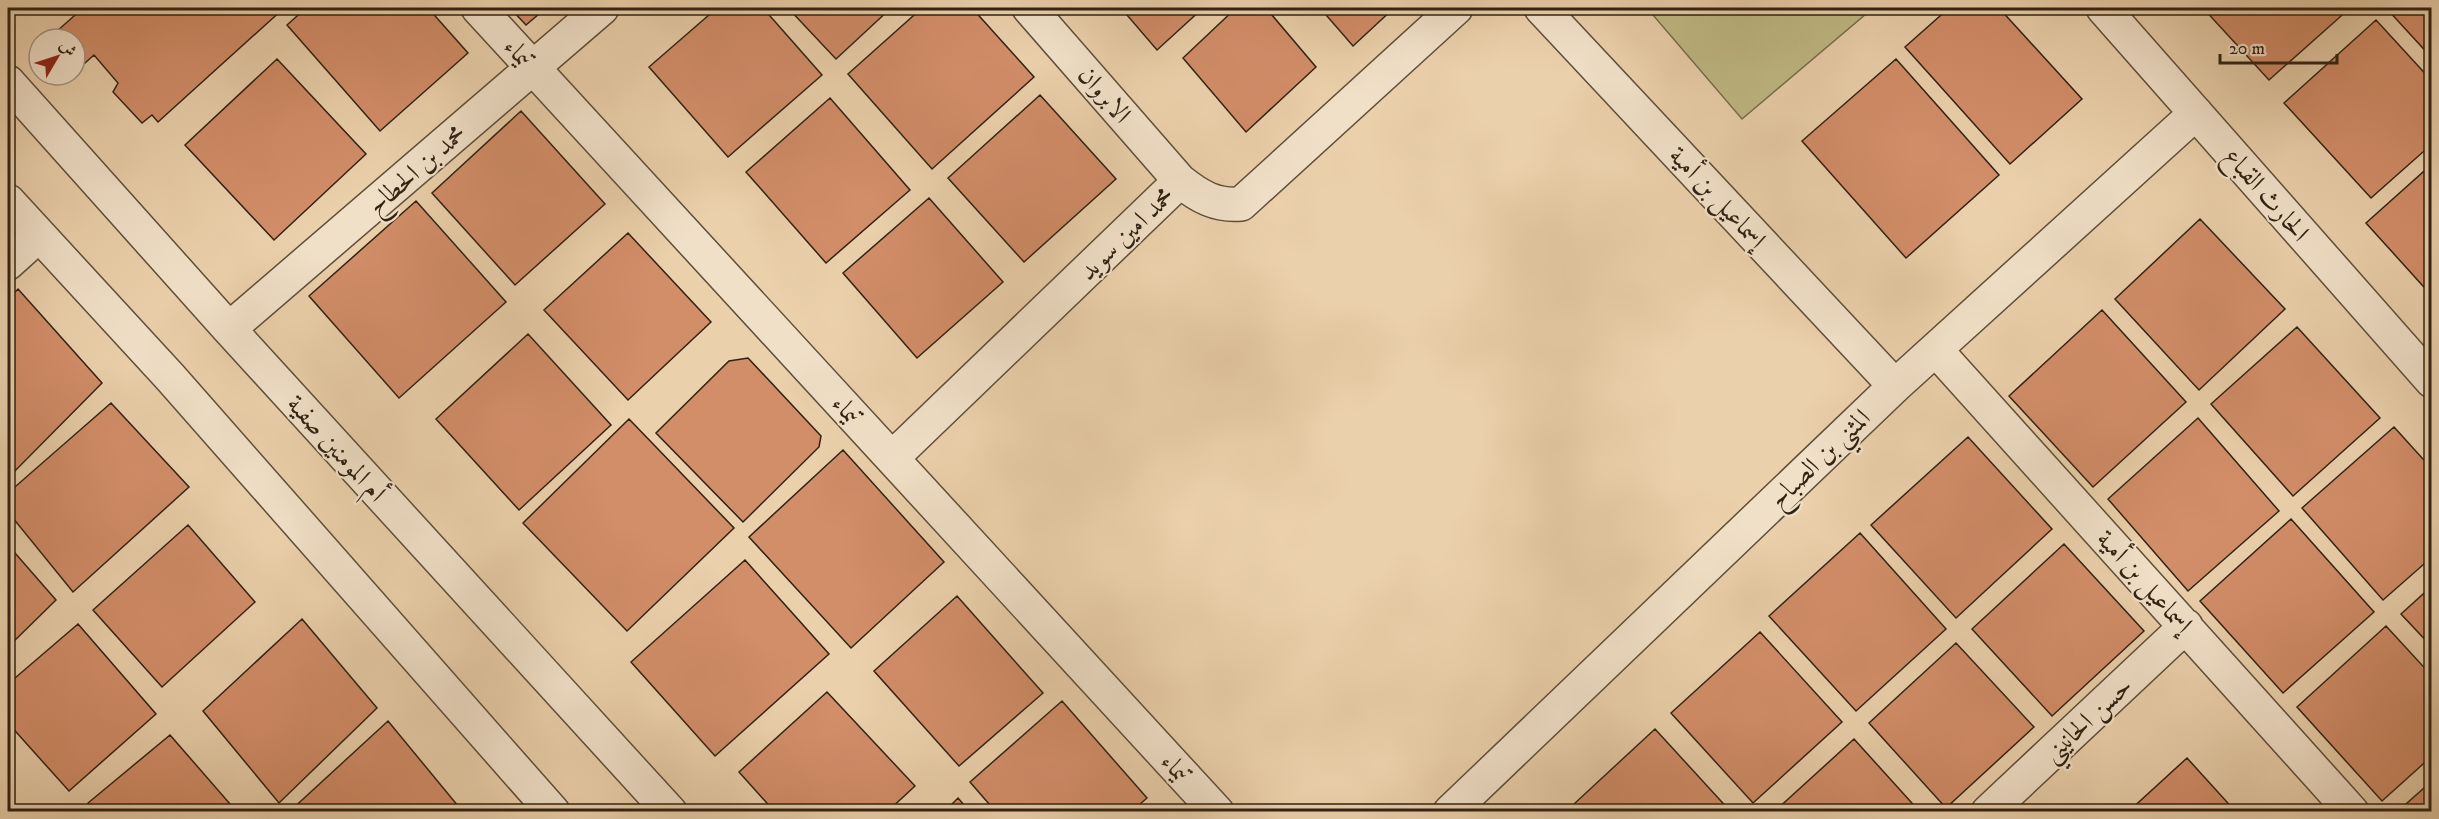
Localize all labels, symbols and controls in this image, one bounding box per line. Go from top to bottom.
north arrow [27,27,87,87]
scale bar [2220,27,2337,65]
street label: تيماء [496,31,541,76]
text: ش [55,36,81,61]
text: 20 m [2229,38,2265,60]
street label: الابروان [1070,59,1138,131]
street label: محمد بن الحطاح [360,118,478,227]
street label: إسماعيل بن أمية [1661,139,1776,258]
street label: الحارث القباع [2213,141,2316,252]
street label: محمد امين سويد [1072,180,1182,288]
street label: أم المومنين صفية [275,387,394,513]
street label: تيماء [824,388,869,433]
street label: المثني بن الصباح [1762,402,1882,520]
street label: إسماعيل بن أمية [2089,522,2202,642]
street label: حسن الحانيني [2036,670,2144,774]
street label: تيماء [1153,746,1198,791]

